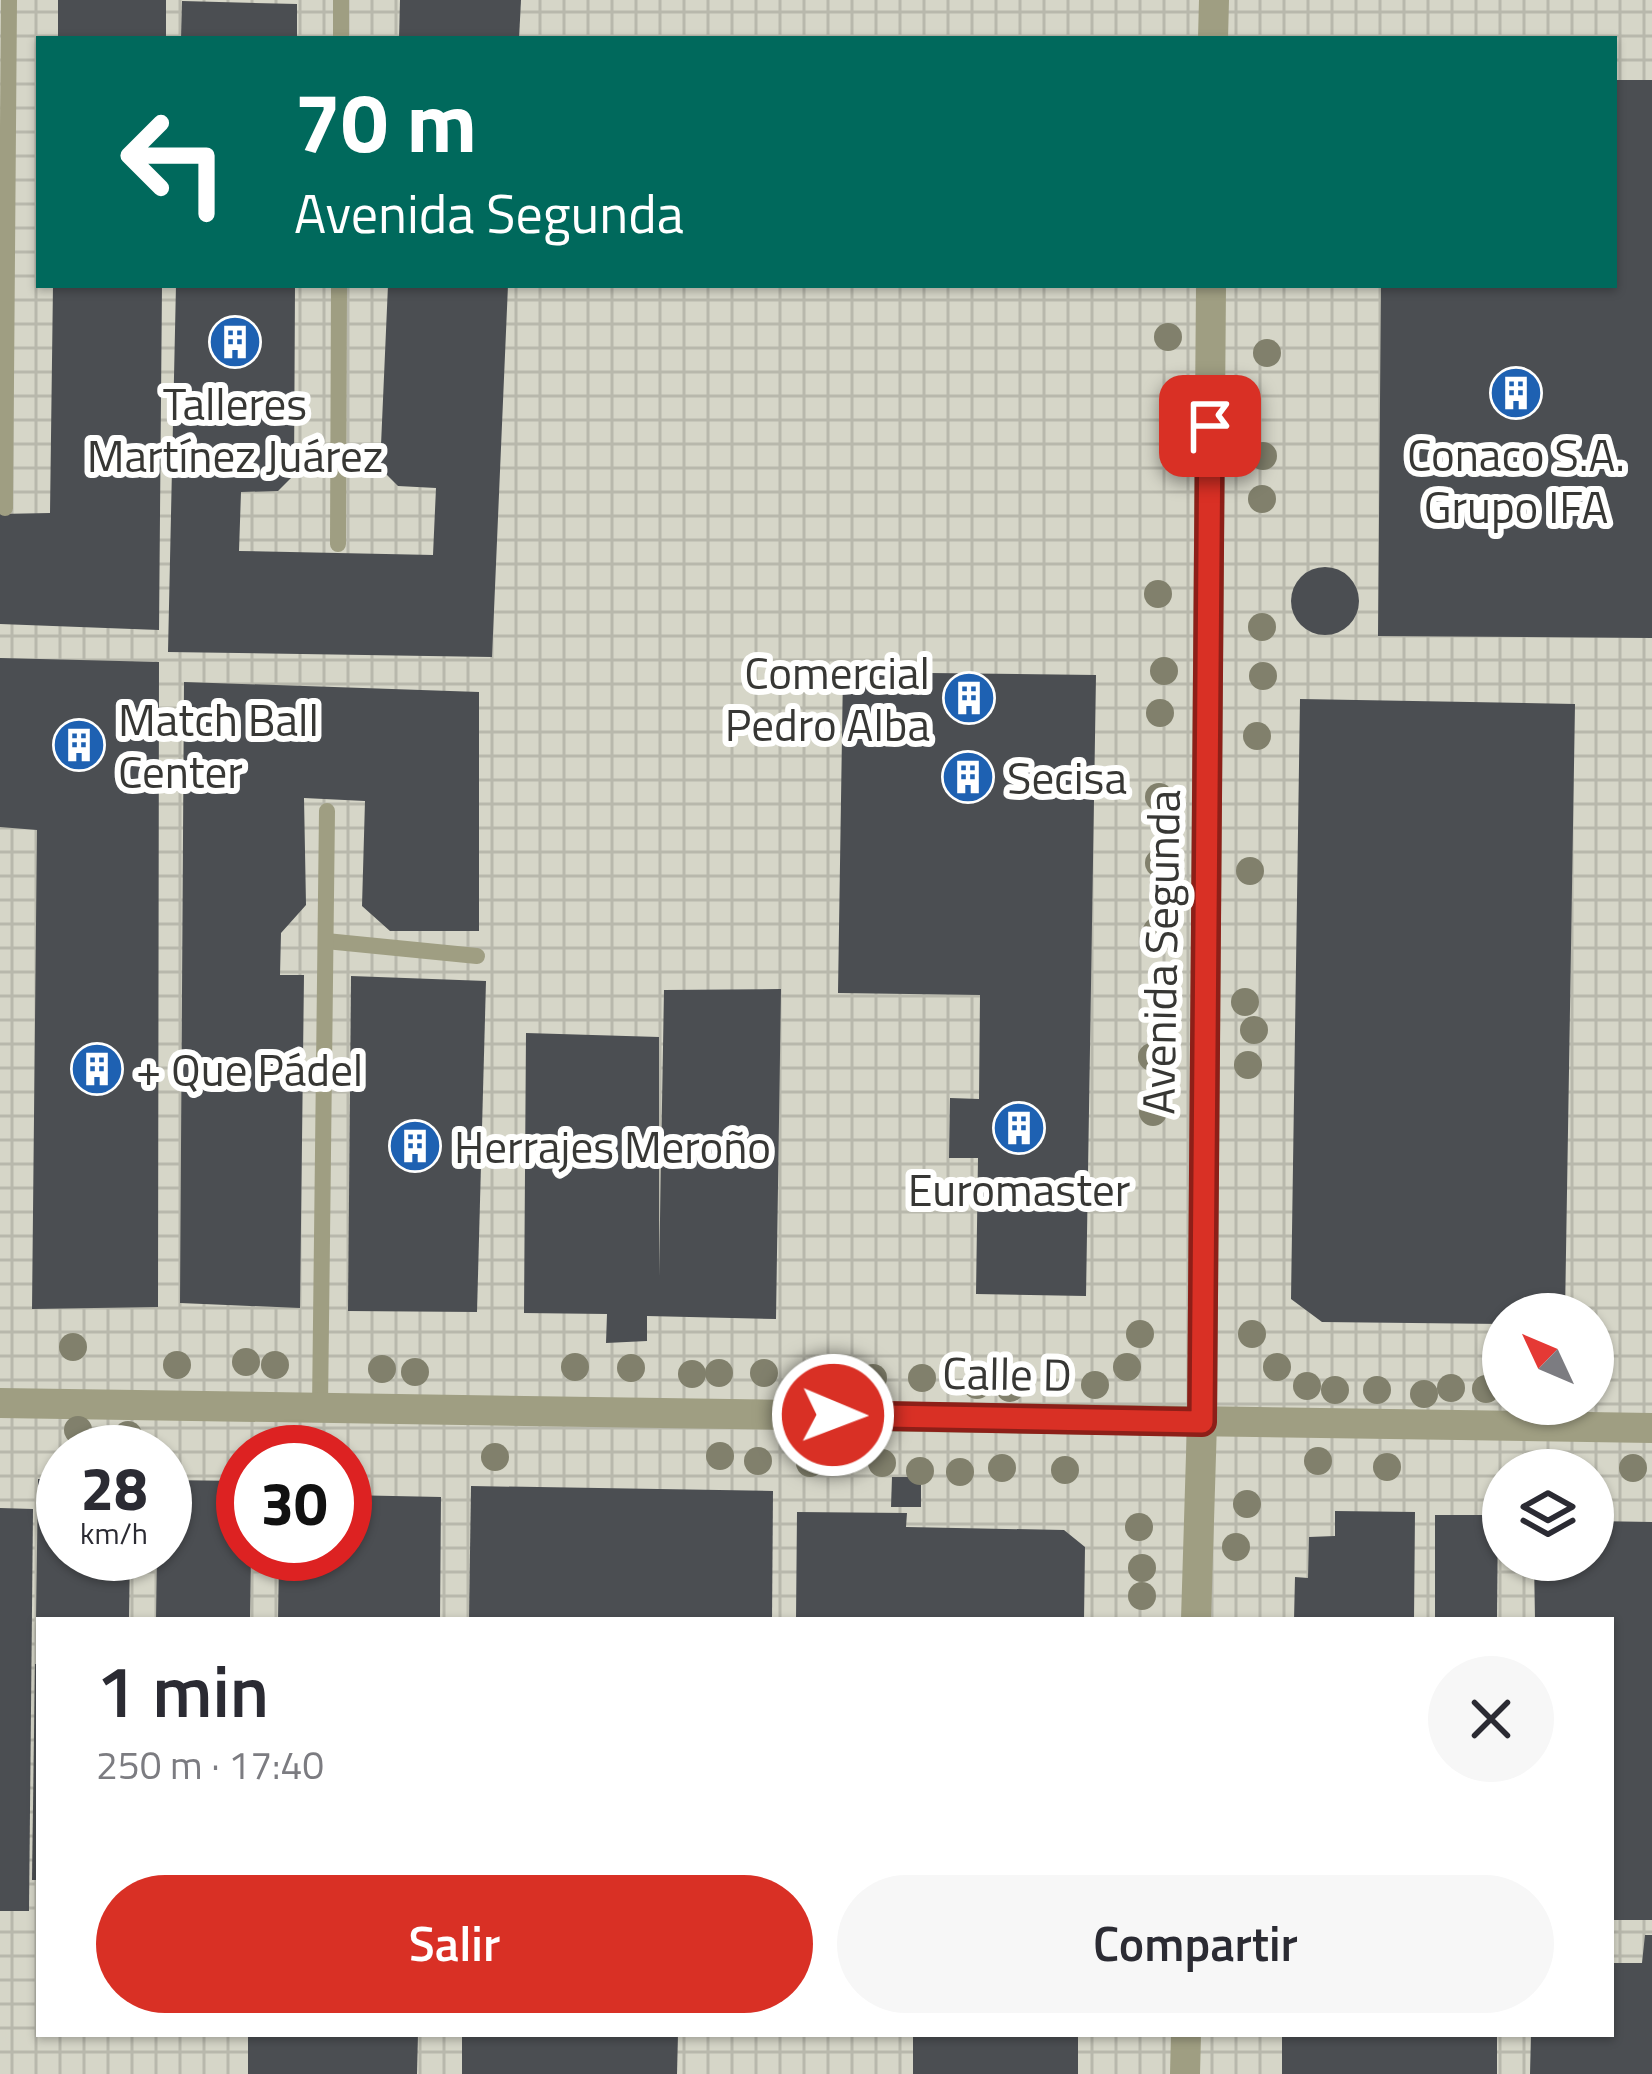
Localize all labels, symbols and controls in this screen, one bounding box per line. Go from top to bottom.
text: 70 m [294,57,477,185]
icon: left [96,84,252,240]
text: Avenida Segunda [294,172,684,254]
building icon: Talleres Martínez Juárez [207,314,263,370]
building icon: Conaco S.A. Grupo IFA [1488,365,1544,421]
place label: Talleres Martínez Juárez [87,369,383,489]
pin [1159,375,1261,477]
icon: arrive [1177,393,1243,459]
place label: Conaco S.A. Grupo IFA [1407,420,1625,540]
place label: Comercial Pedro Alba [725,638,930,758]
building icon: Comercial Pedro Alba [941,670,997,726]
place label: Match Ball Center [118,685,319,805]
building icon: Match Ball Center [51,717,107,773]
place label: Secisa [1007,743,1127,811]
building icon: Secisa [940,749,996,805]
street label: Avenida Segunda [1123,789,1197,1115]
place label: + Que Pádel [136,1035,363,1103]
building icon: + Que Pádel [69,1041,125,1097]
building icon: Euromaster [991,1100,1047,1156]
place label: Herrajes Meroño [454,1112,771,1180]
building icon: Herrajes Meroño [387,1118,443,1174]
place label: Euromaster [908,1155,1130,1223]
north arrow [1482,1293,1614,1425]
map controls [1482,1293,1614,1581]
street label: Calle D [942,1338,1072,1408]
position arrow [770,1352,896,1478]
speed limit sign: 30 [216,1425,372,1581]
text: 28 [80,1442,148,1533]
button: layers [1482,1449,1614,1581]
text: km/h [80,1510,148,1556]
text: 1 min [96,1635,269,1745]
button: close [1428,1656,1554,1782]
text: 250 m · 17:40 [96,1735,324,1794]
button: Salir [96,1875,813,2013]
button: Compartir [837,1875,1554,2013]

